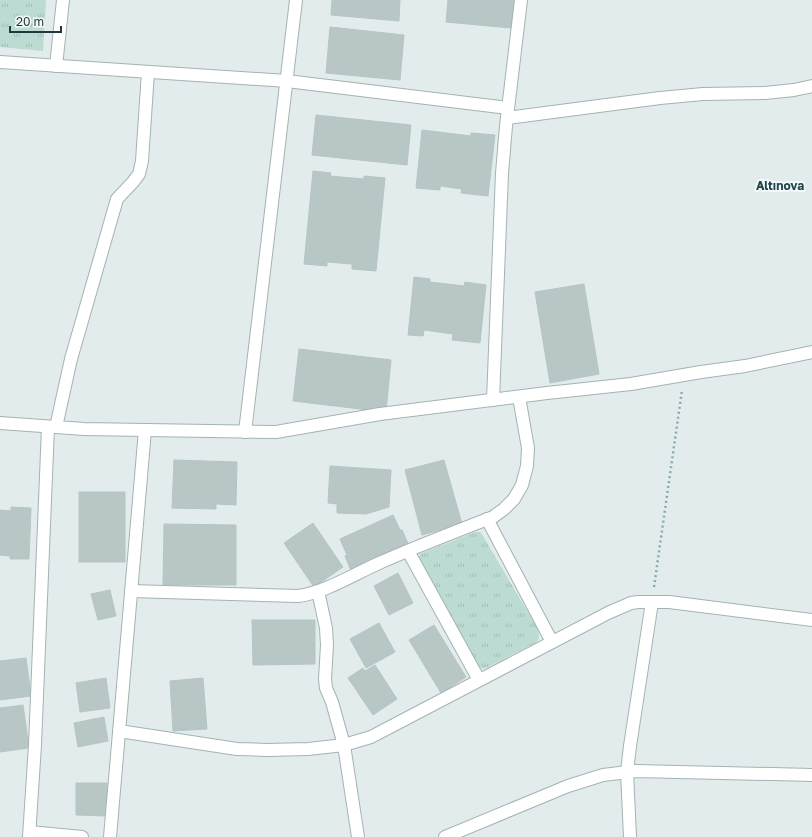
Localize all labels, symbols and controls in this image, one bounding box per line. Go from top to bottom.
scale bar [10,8,61,34]
text: 20 m [16,14,44,29]
district label: Altınova [756,178,804,193]

